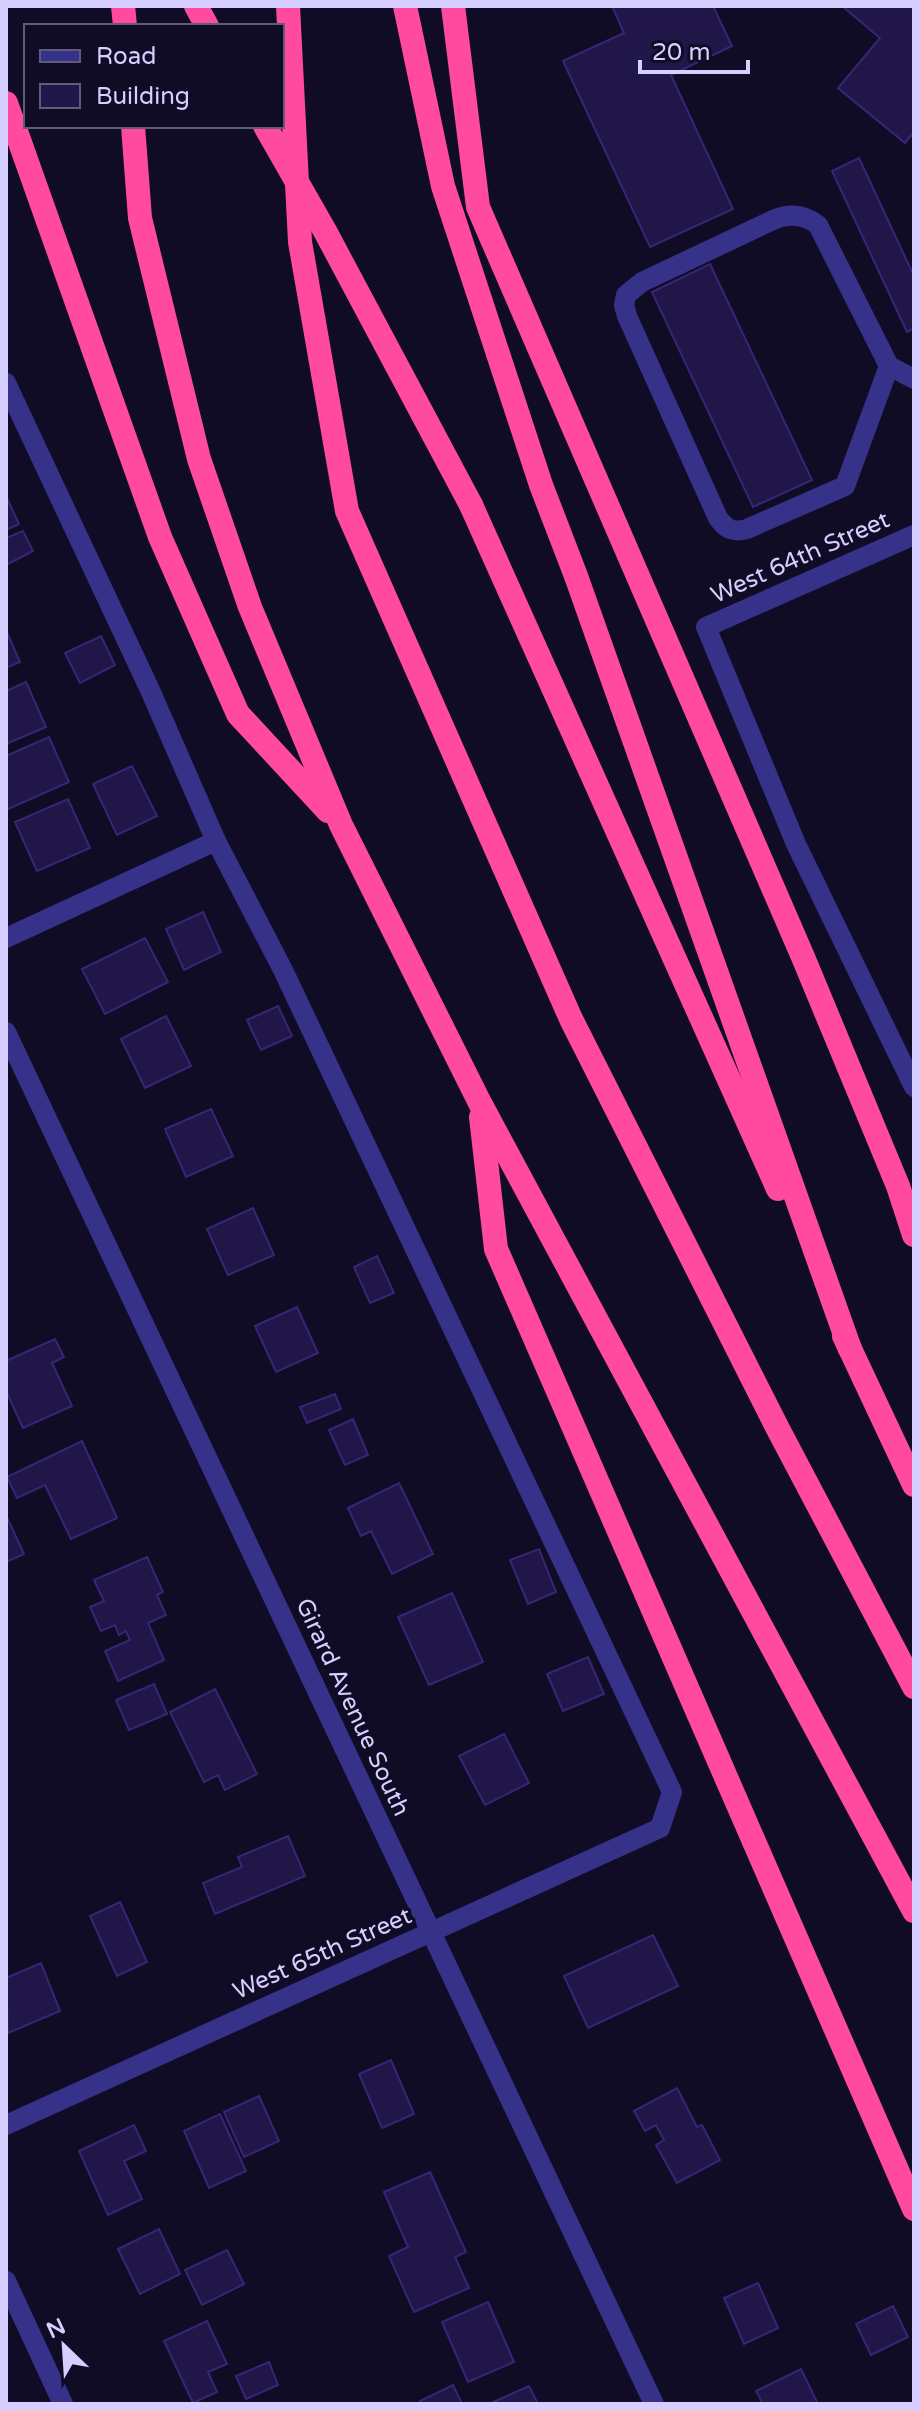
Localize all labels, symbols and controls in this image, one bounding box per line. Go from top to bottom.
legend [24,24,284,128]
scale bar [640,24,748,74]
text: 20 m [652,38,710,67]
text: Road [96,42,156,71]
text: Building [96,82,190,111]
street label: West 64th Street [706,505,894,610]
street label: Girard Avenue South [289,1594,416,1821]
street label: West 65th Street [228,1901,416,2006]
north arrow [24,2306,104,2386]
text: N [42,2313,69,2344]

